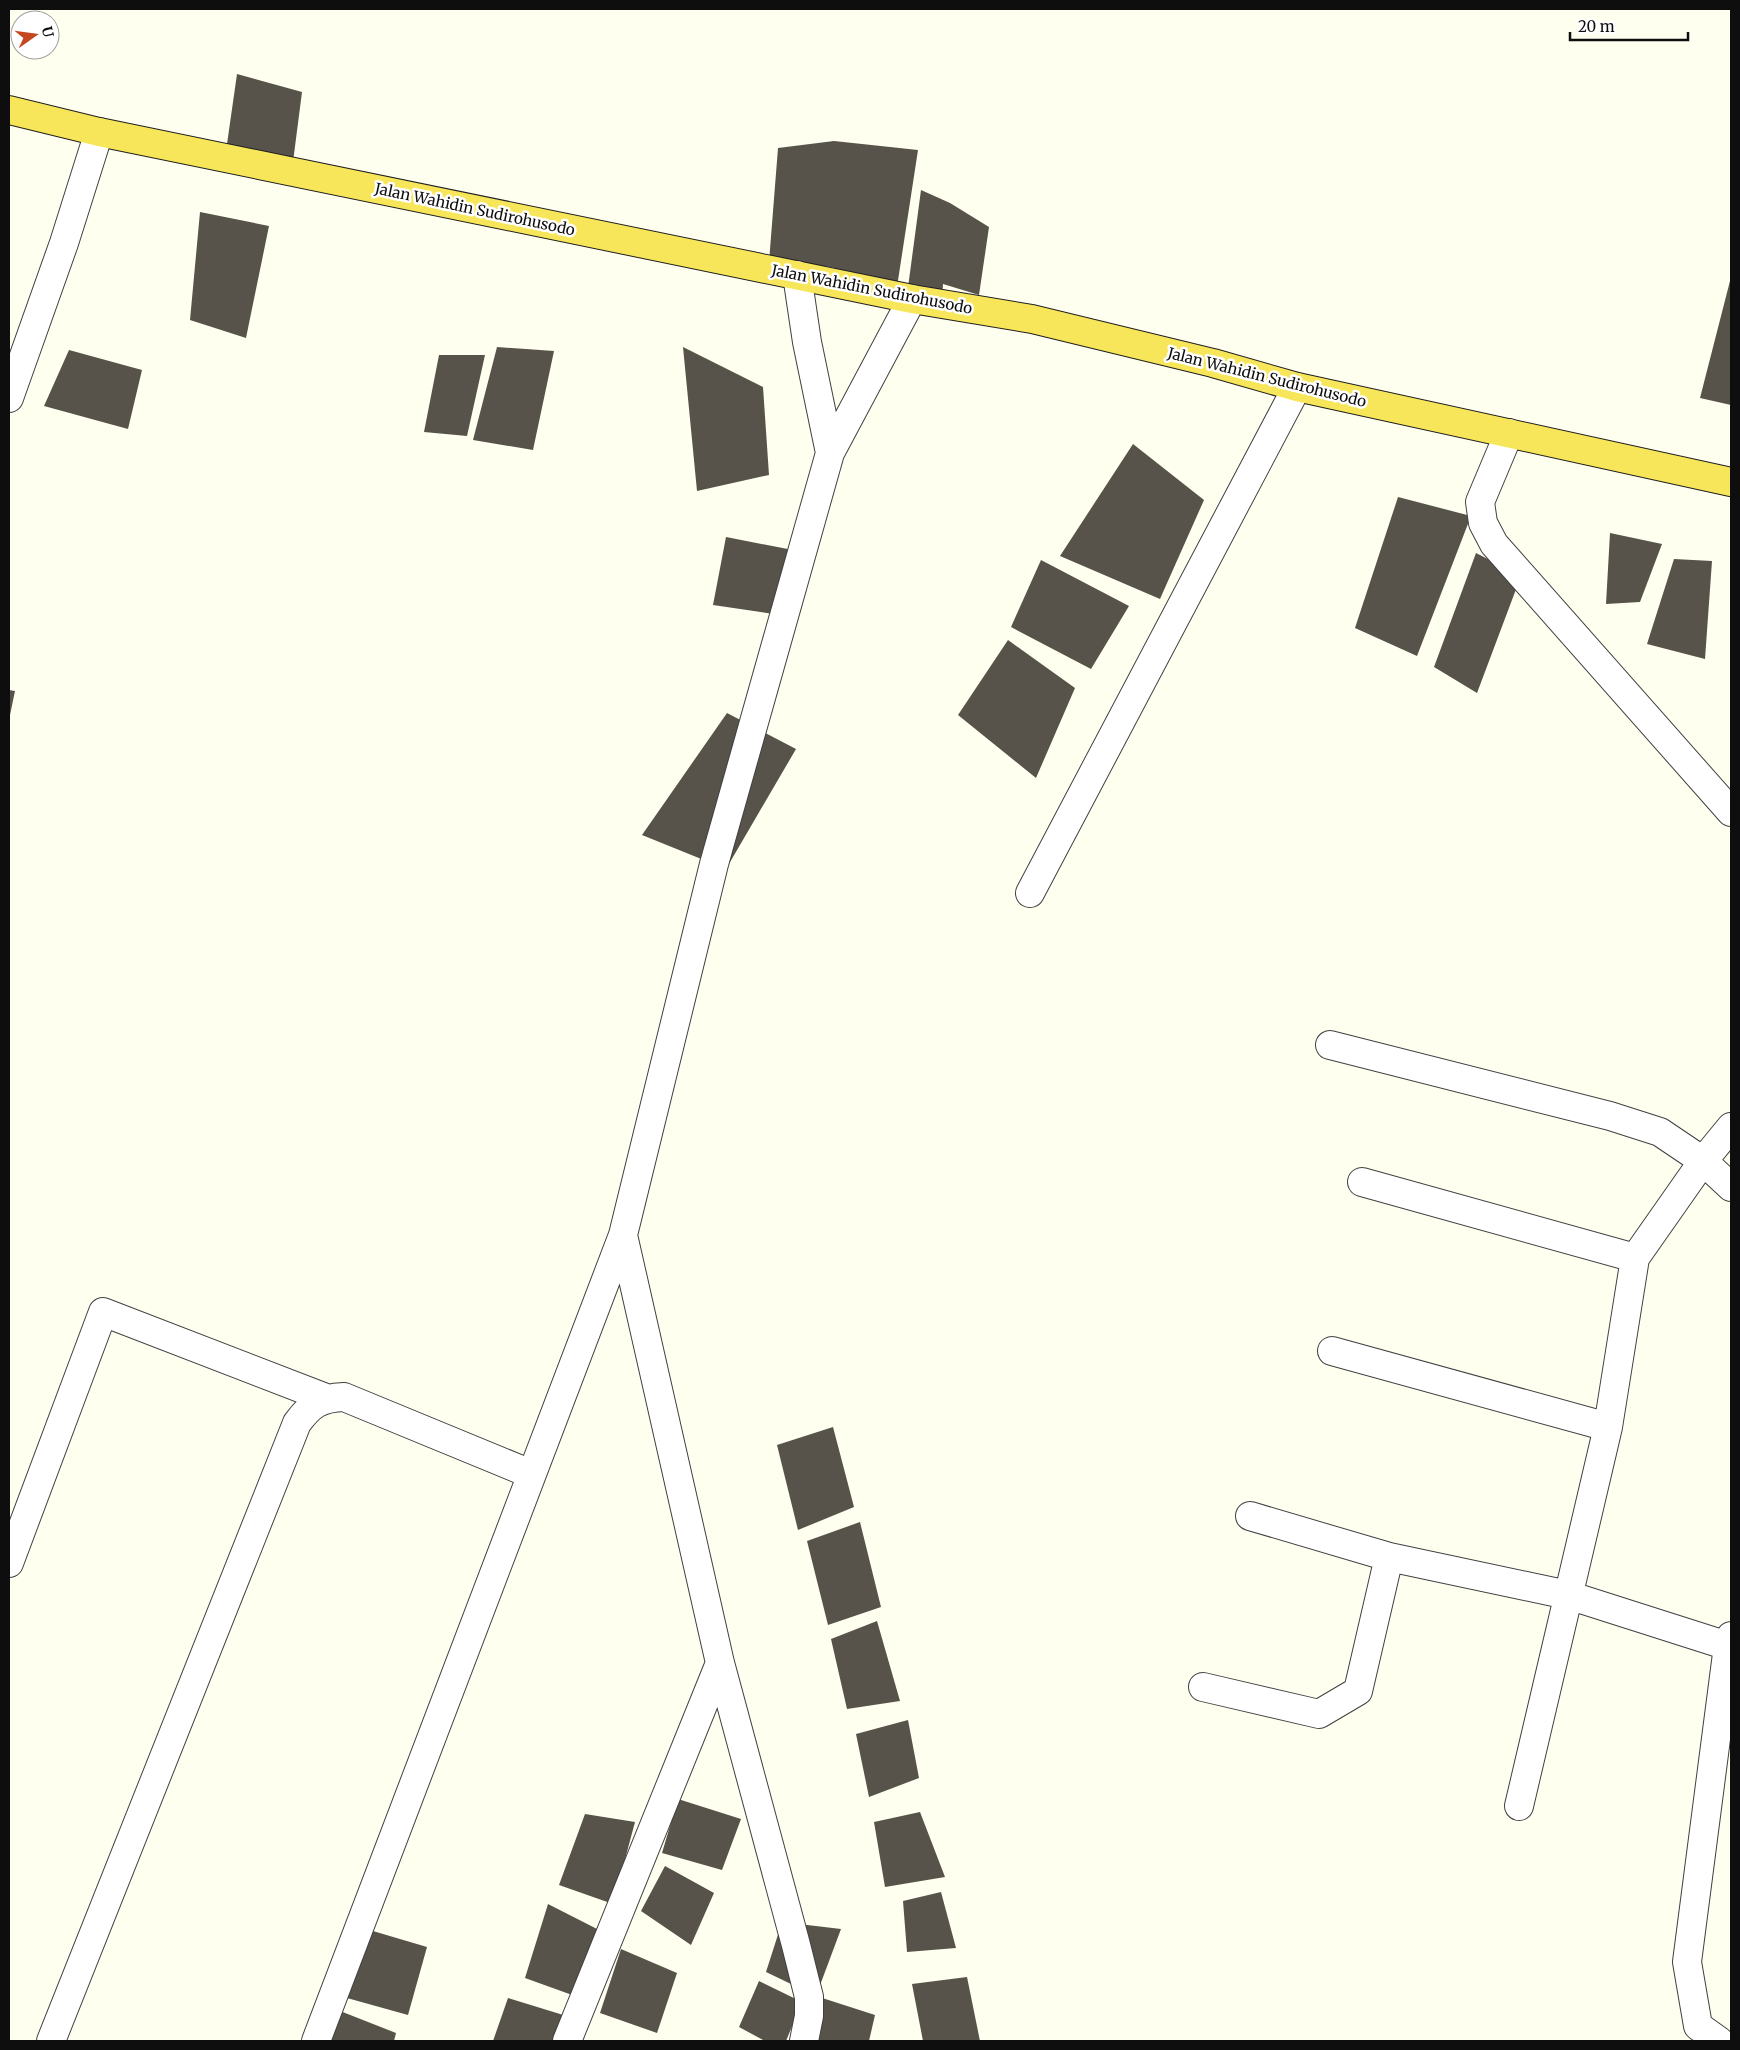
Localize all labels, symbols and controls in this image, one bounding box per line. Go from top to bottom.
north arrow [10,10,60,60]
scale bar [1570,10,1688,42]
text: 20 m [1578,17,1615,36]
text: U [38,25,58,40]
street label: Jalan Wahidin Sudirohusodo [372,178,577,240]
street label: Jalan Wahidin Sudirohusodo [769,260,974,318]
street label: Jalan Wahidin Sudirohusodo [1165,343,1369,411]

